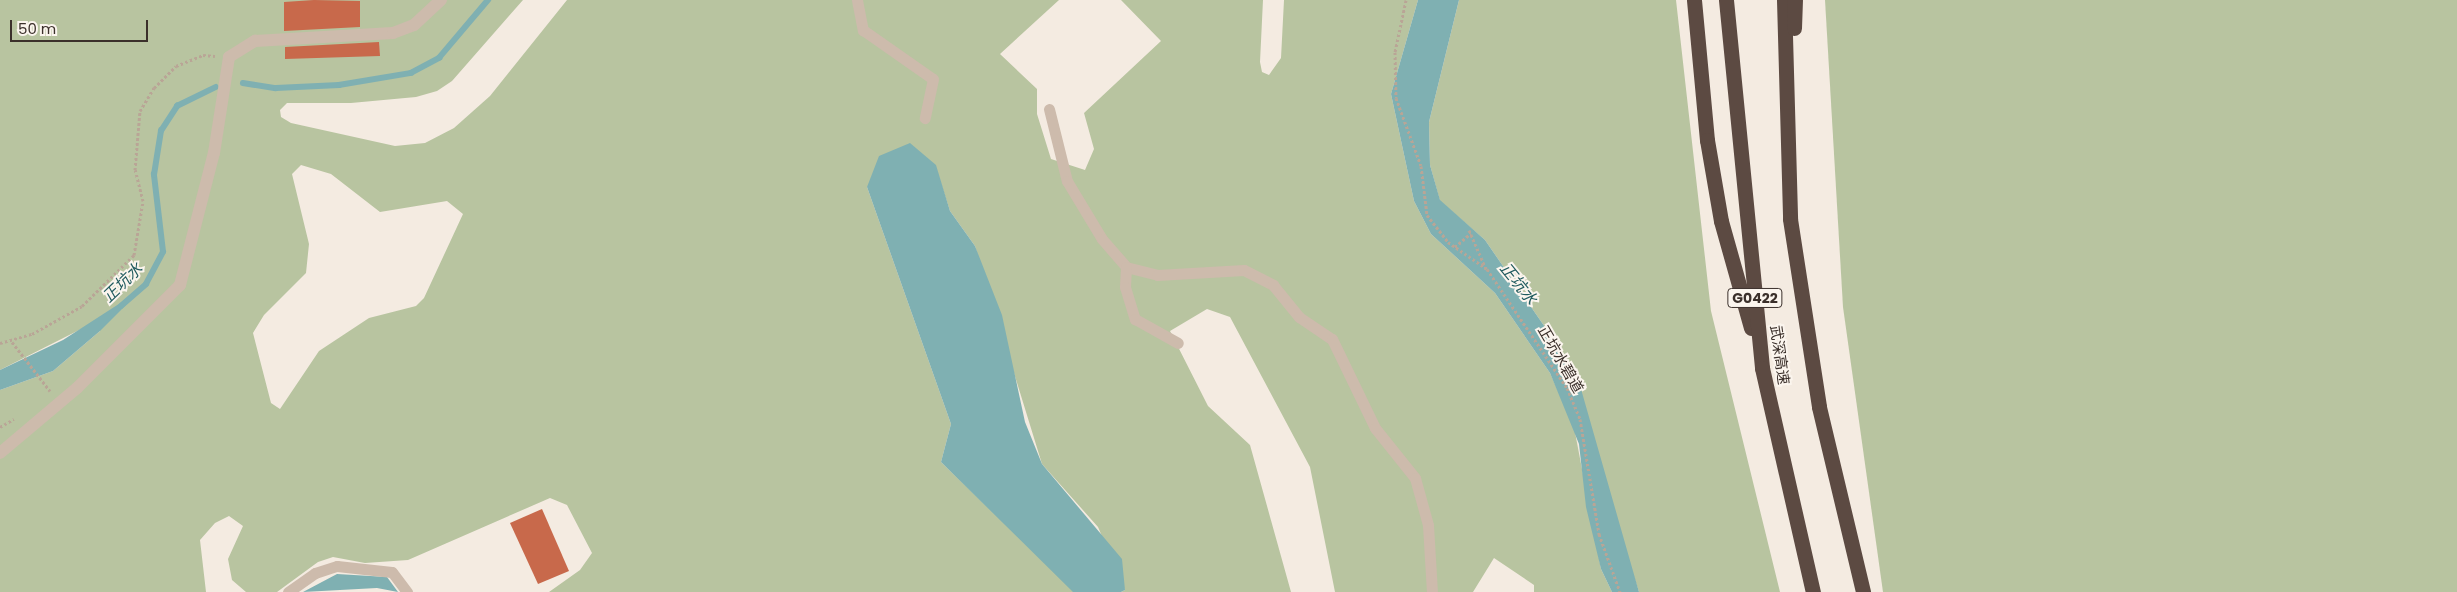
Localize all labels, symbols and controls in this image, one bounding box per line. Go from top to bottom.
scale bar [12,10,150,42]
text: 50 m [18,18,56,39]
water label: 正坑水 [99,259,147,307]
water label: 正坑水 [1495,259,1541,309]
road number: G0422 [1726,286,1784,310]
street label: 正坑水碧道 [1534,322,1588,396]
street label: 武深高速 [1767,324,1793,386]

